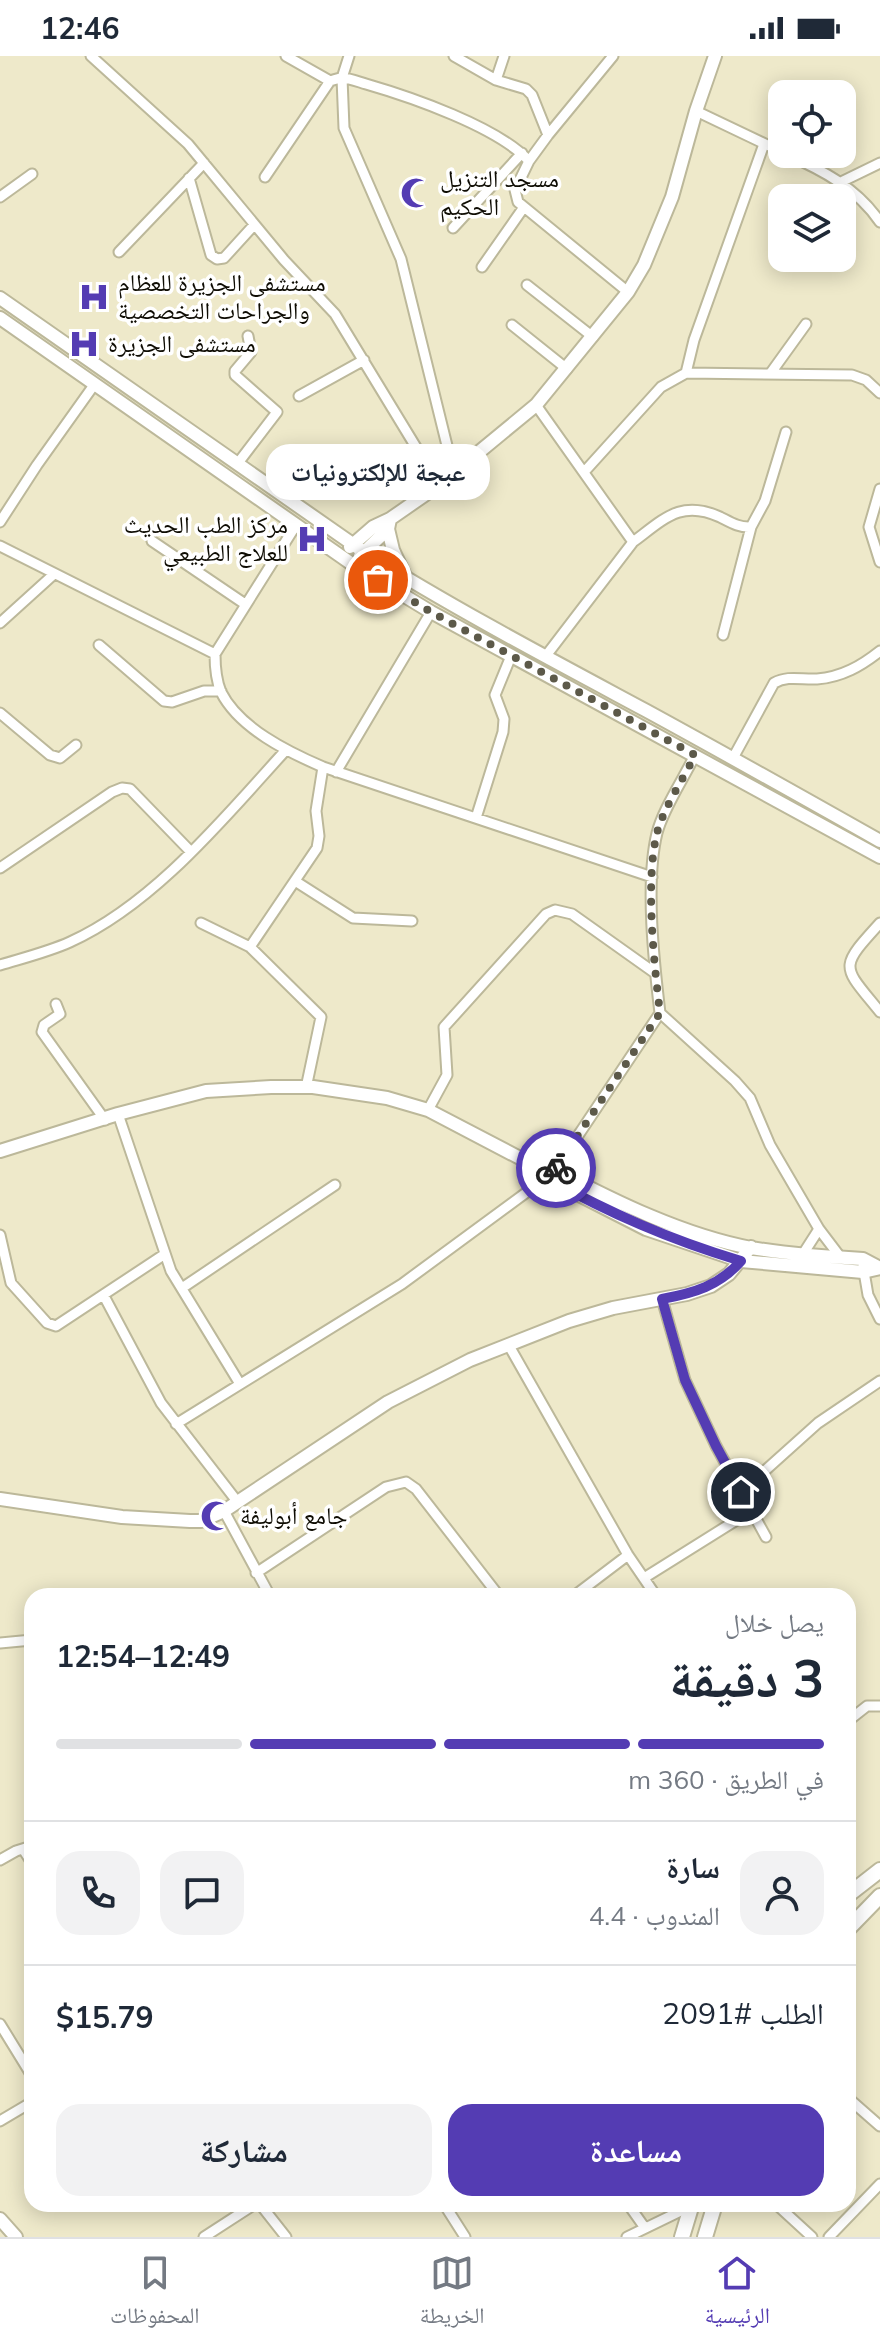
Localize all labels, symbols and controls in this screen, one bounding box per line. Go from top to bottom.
text: 12:46 [40,9,119,47]
map controls [768,80,856,272]
button: locate [768,80,856,168]
place label: مسجد التنزيل الحكيم [440,163,559,223]
mosque icon: مسجد التنزيل الحكيم [399,176,433,210]
button: layers [768,184,856,272]
place label: مستشفى الجزيرة للعظام والجراحات التخصصية [118,267,326,325]
hospital icon: مستشفى الجزيرة للعظام والجراحات التخصصية [77,280,111,314]
hospital icon: مستشفى الجزيرة [67,327,101,361]
place label: مستشفى الجزيرة [108,328,256,358]
callout: عبجة للإلكترونيات [266,444,490,500]
text: عبجة للإلكترونيات [291,455,465,488]
place label: مركز الطب الحديث للعلاج الطبيعي [124,509,288,572]
hospital icon: مركز الطب الحديث للعلاج الطبيعي [295,522,329,556]
pin [344,546,412,614]
icon: bag [356,558,400,602]
courier [516,1128,596,1208]
icon: bike [534,1146,578,1190]
pin [707,1458,775,1526]
icon: home [719,1470,763,1514]
mosque icon: جامع أبوليفة [199,1499,233,1533]
place label: جامع أبوليفة [240,1500,347,1531]
text: يصل خلال [725,1606,824,1639]
text: 12:49–12:54 [56,1637,230,1675]
text: 3 دقيقة [669,1645,824,1710]
text: في الطريق · 360 m [628,1763,824,1796]
text: سارة [666,1848,720,1886]
button: phone [56,1851,140,1935]
button: chat [160,1851,244,1935]
button: person [740,1851,824,1935]
text: المندوب · 4.4 [589,1899,720,1932]
text: الطلب #2091 [662,1994,824,2032]
text: $15.79 [56,1998,153,2036]
button: مشاركة [56,2104,432,2196]
button: مساعدة [448,2104,824,2196]
tab: المحفوظات [110,2251,200,2337]
tab: الخريطة [420,2251,485,2337]
tab: الرئيسية [705,2251,770,2337]

